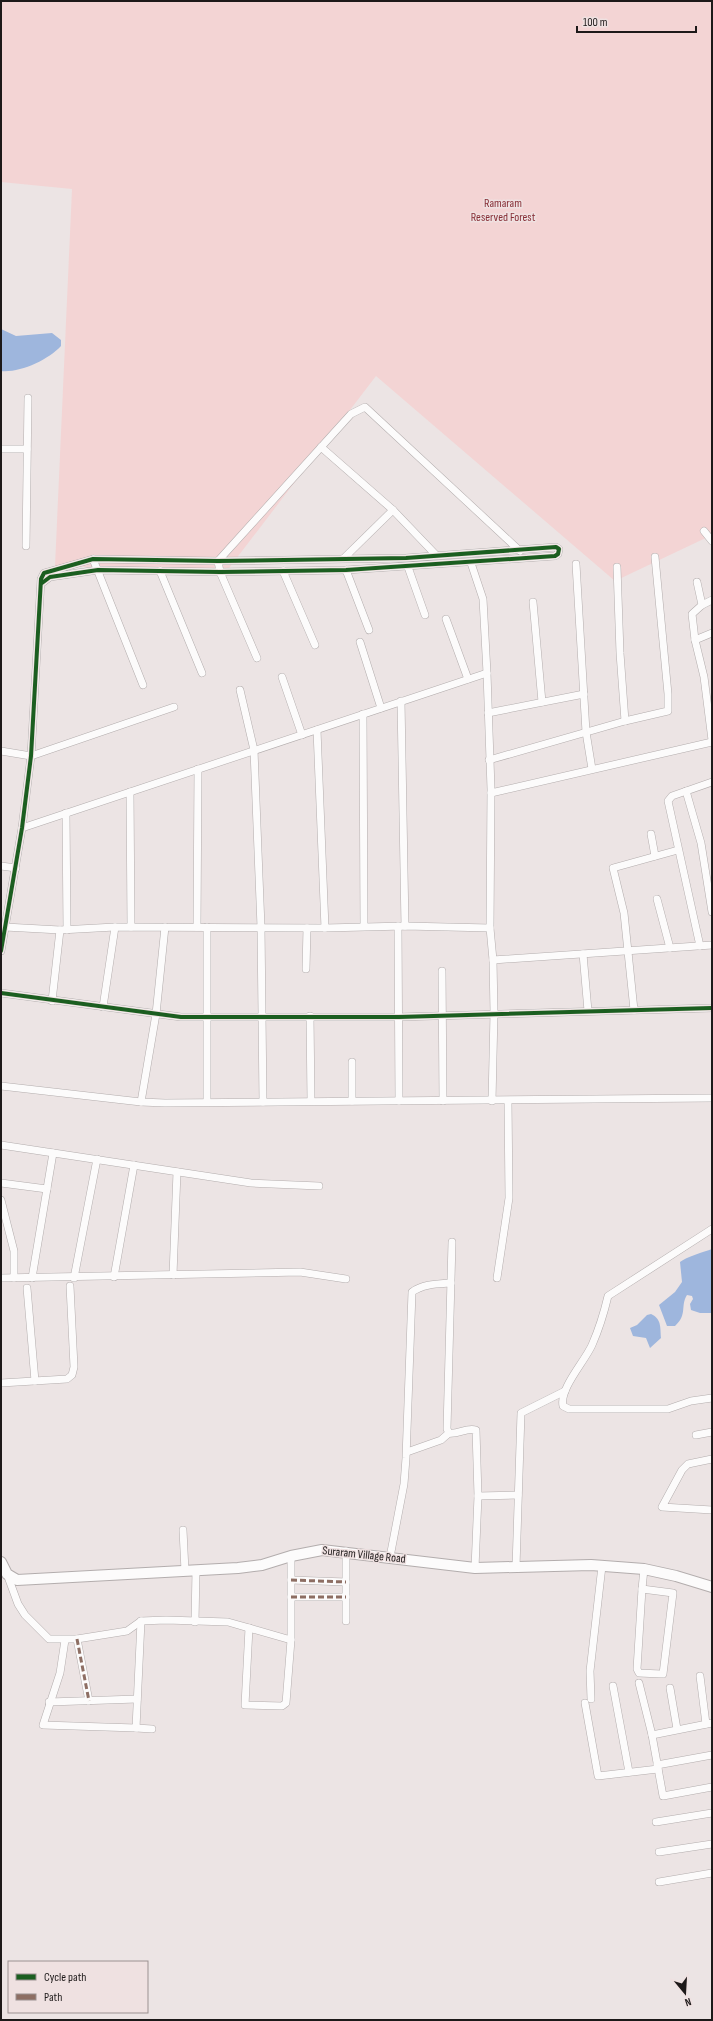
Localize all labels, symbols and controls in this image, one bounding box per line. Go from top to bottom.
scale bar [577,8,696,34]
text: 100 m [583,15,608,30]
park label: Ramaram Reserved Forest [471,196,536,225]
street label: Suraram Village Road [322,1543,406,1567]
legend [8,1961,148,2013]
text: Cycle path [44,1970,86,1985]
north arrow [665,1973,705,2013]
text: Path [44,1990,62,2005]
text: N [683,1995,693,2009]

